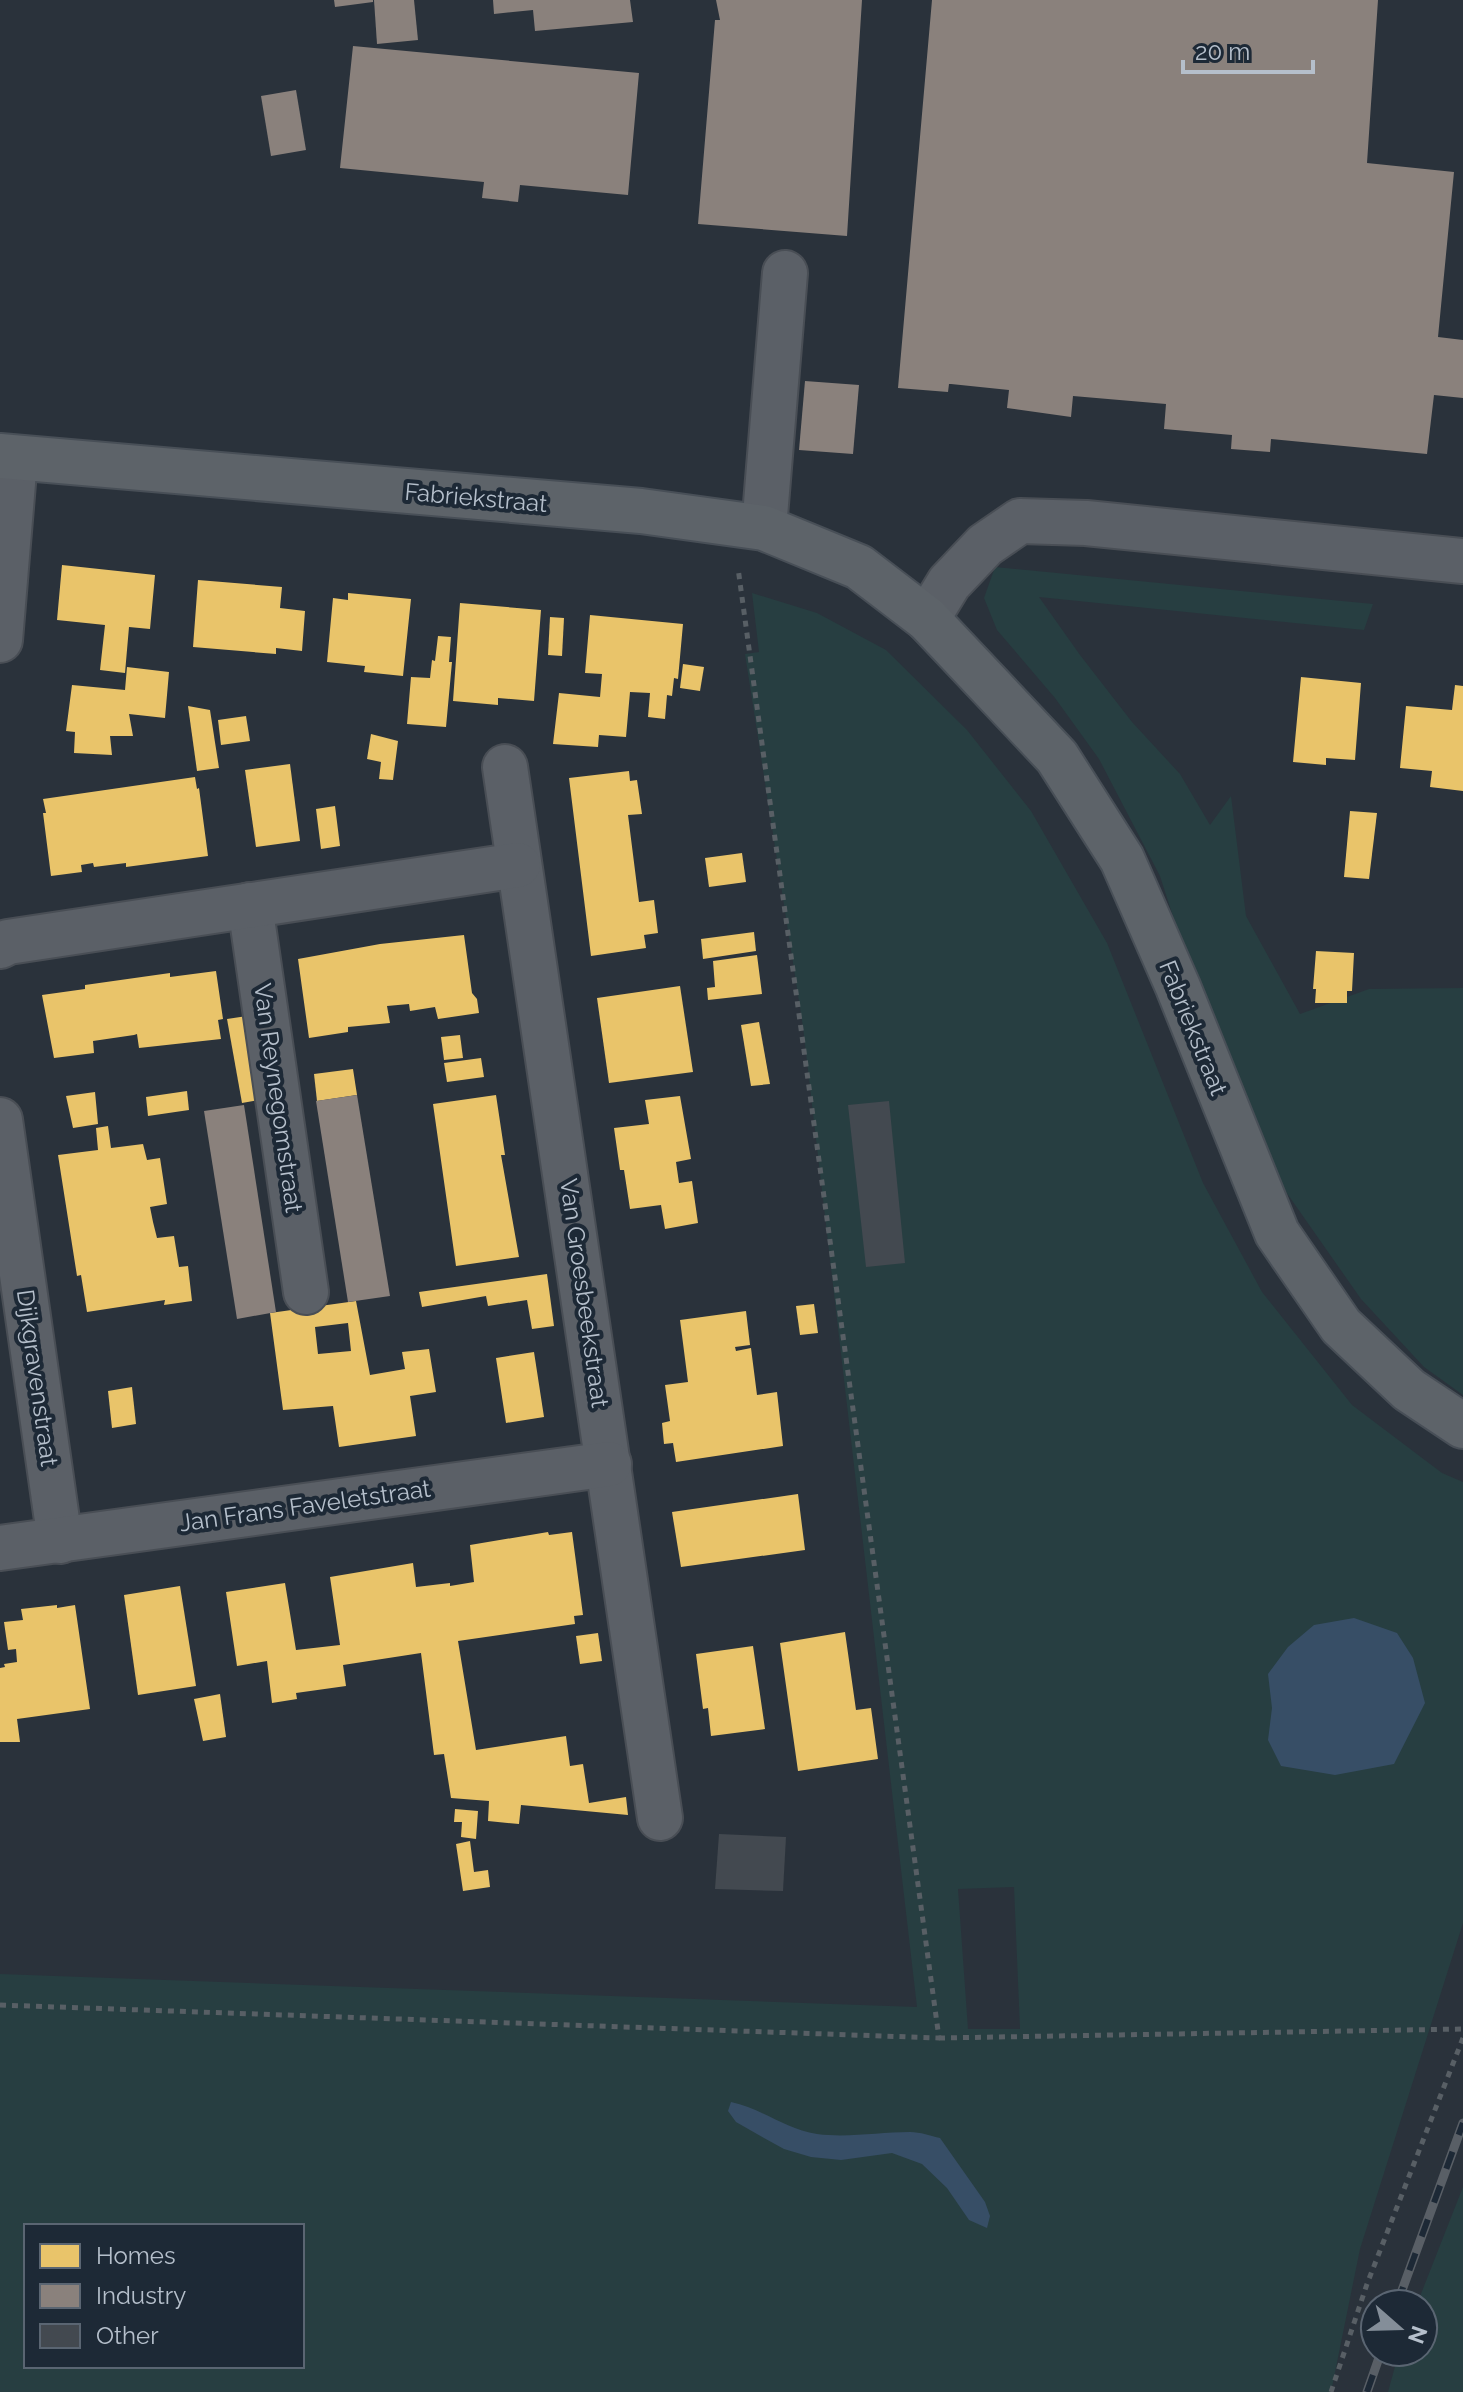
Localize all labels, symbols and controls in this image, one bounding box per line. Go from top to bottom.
scale bar [1183,24,1313,74]
text: 20 m [1195,37,1250,66]
street label: Fabriekstraat [404,477,549,518]
street label: Fabriekstraat [1153,956,1234,1100]
street label: Van Reynegomstraat [248,981,309,1215]
street label: Van Groesbeekstraat [554,1176,615,1409]
street label: Dijkgravenstraat [11,1288,64,1468]
street label: Jan Frans Faveletstraat [178,1474,432,1537]
legend [24,2224,304,2368]
text: Homes [96,2241,176,2270]
text: Industry [96,2281,186,2310]
north arrow [1359,2288,1439,2368]
text: Other [96,2321,159,2350]
text: N [1403,2323,1433,2347]

